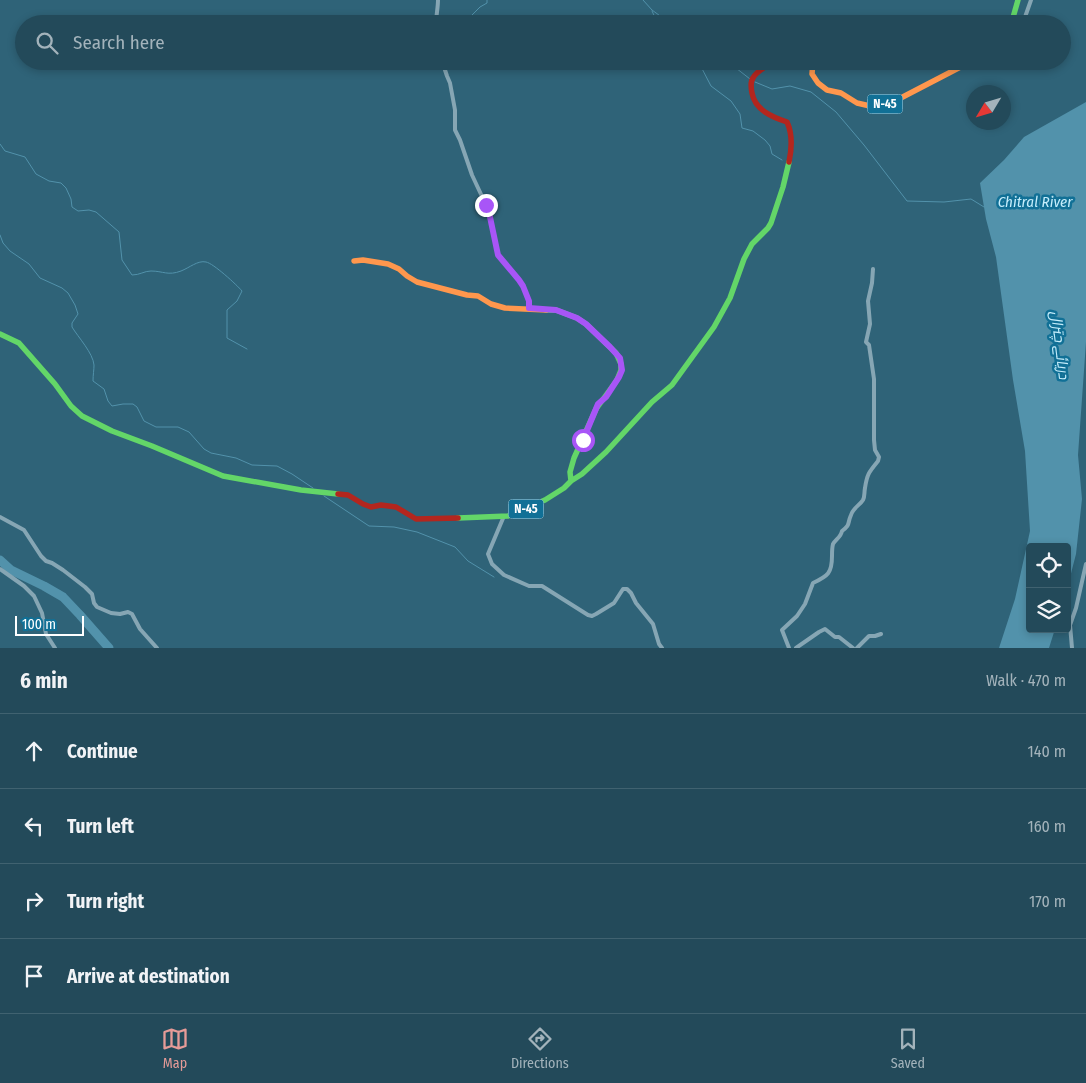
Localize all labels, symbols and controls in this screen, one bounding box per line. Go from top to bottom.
search box [15,15,1071,70]
icon: search [33,29,61,57]
text: Search here [73,31,165,54]
north arrow [966,85,1011,130]
road number: N-45 [868,95,902,114]
water label: Chitral River [998,193,1073,211]
route end [475,194,498,217]
water label: دریائے چترال [1046,310,1073,381]
route start [572,429,595,452]
road number: N-45 [508,499,544,518]
map controls [1026,543,1071,633]
button: locate [1026,543,1071,588]
button: layers [1026,588,1071,633]
scale bar [15,613,84,636]
text: 100 m [22,616,56,633]
text: 6 min [20,668,68,694]
text: Walk · 470 m [986,671,1066,690]
icon: ahead [20,737,48,765]
text: Continue [67,740,138,763]
text: 140 m [1028,742,1066,761]
icon: left [20,812,48,840]
text: Turn left [67,815,134,838]
text: 160 m [1027,817,1066,836]
icon: right [20,887,48,915]
text: Turn right [67,890,144,913]
text: 170 m [1029,892,1066,911]
icon: arrive [20,962,48,990]
text: Arrive at destination [67,965,230,988]
tab: Map [161,1025,189,1072]
tab: Directions [511,1025,569,1072]
tab: Saved [891,1025,925,1072]

